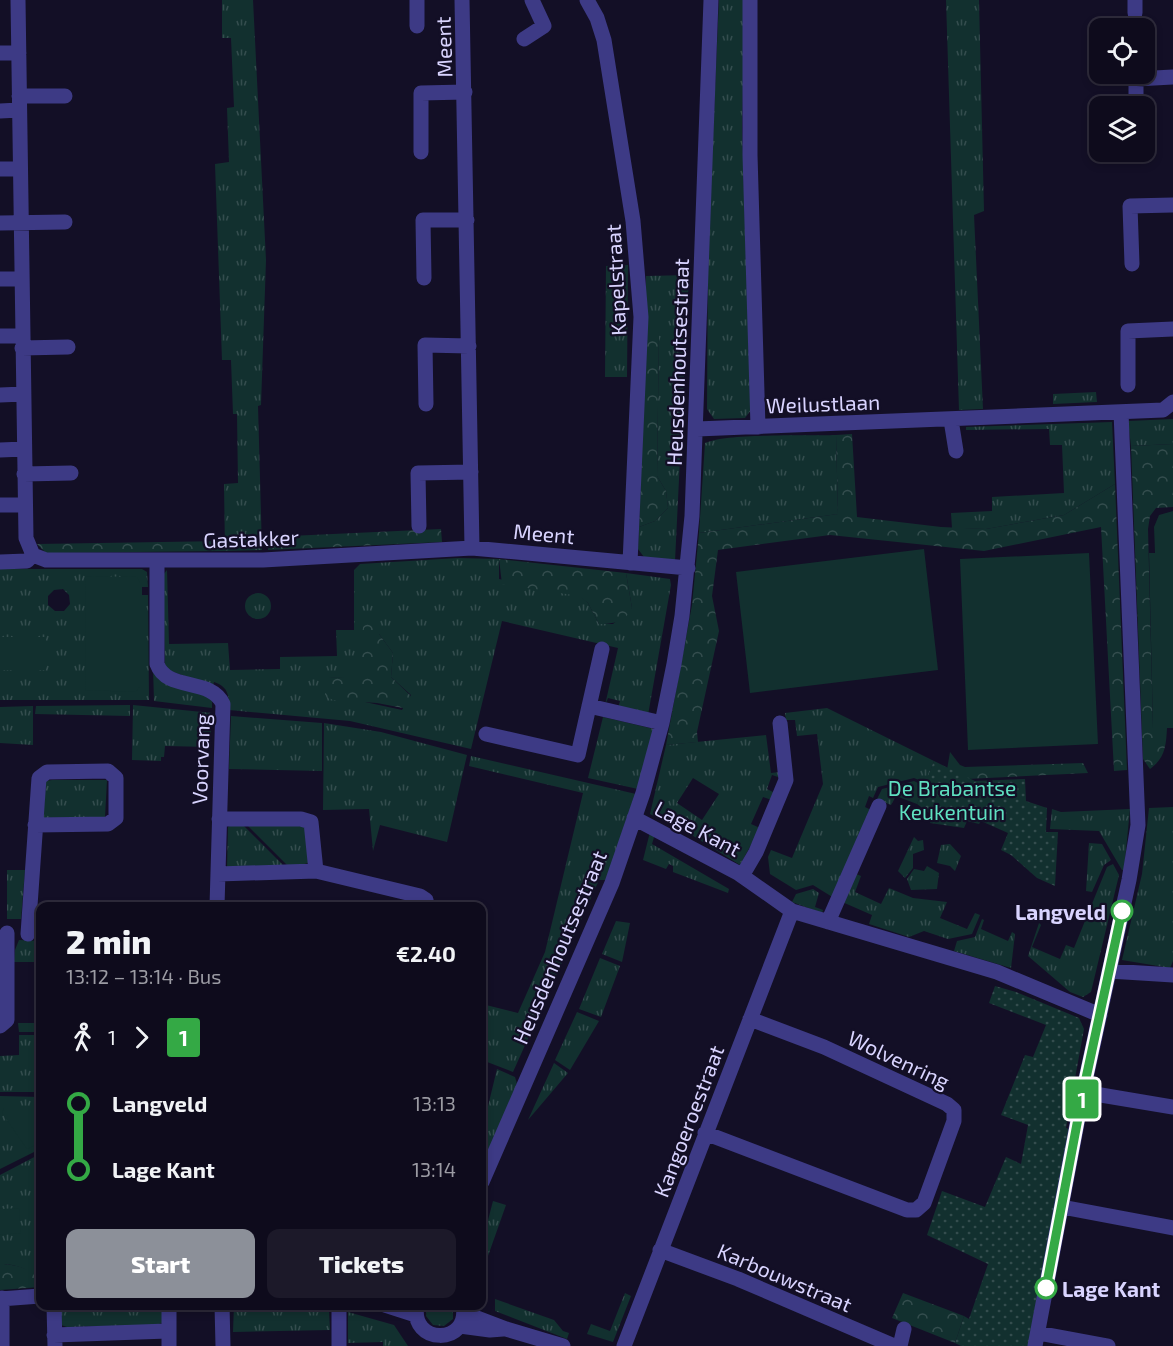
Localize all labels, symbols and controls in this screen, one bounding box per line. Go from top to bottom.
street label: Meent [429,16,457,78]
map controls [1089,18,1155,162]
button: locate [1089,18,1155,84]
button: layers [1089,96,1155,162]
street label: Kapelstraat [600,224,630,336]
street label: Heusdenhoutsestraat [661,258,693,466]
street label: Weilustlaan [765,389,881,417]
street label: Meent [512,518,576,548]
street label: Gastakker [203,524,300,552]
street label: Voorvang [186,713,214,805]
park label: De Brabantse Keukentuin [888,775,1016,824]
street label: Lage Kant [651,795,745,861]
street label: Heusdenhoutsestraat [507,847,611,1047]
place label: Langveld [1015,899,1106,924]
marker: Langveld [1111,900,1133,922]
text: 2 min [66,921,151,961]
text: €2.40 [396,940,456,966]
text: 13:12 – 13:14 · Bus [66,964,221,988]
icon: walk [66,1021,99,1054]
icon: forward [125,1021,158,1054]
text: 1 [108,1025,116,1049]
text: 1 [179,1025,188,1050]
street label: Wolvenring [844,1025,954,1094]
street label: Kangoeroestraat [648,1042,728,1200]
line badge: 1 [1062,1080,1102,1118]
text: 1 [1077,1087,1087,1112]
text: Langveld [112,1090,207,1116]
text: 13:13 [413,1091,456,1115]
text: Lage Kant [112,1156,215,1182]
text: 13:14 [412,1157,456,1181]
button: Start [66,1229,255,1298]
button: Tickets [267,1229,456,1298]
street label: Karbouwstraat [714,1237,856,1317]
place label: Lage Kant [1062,1276,1161,1301]
marker: Lage Kant [1035,1277,1057,1299]

